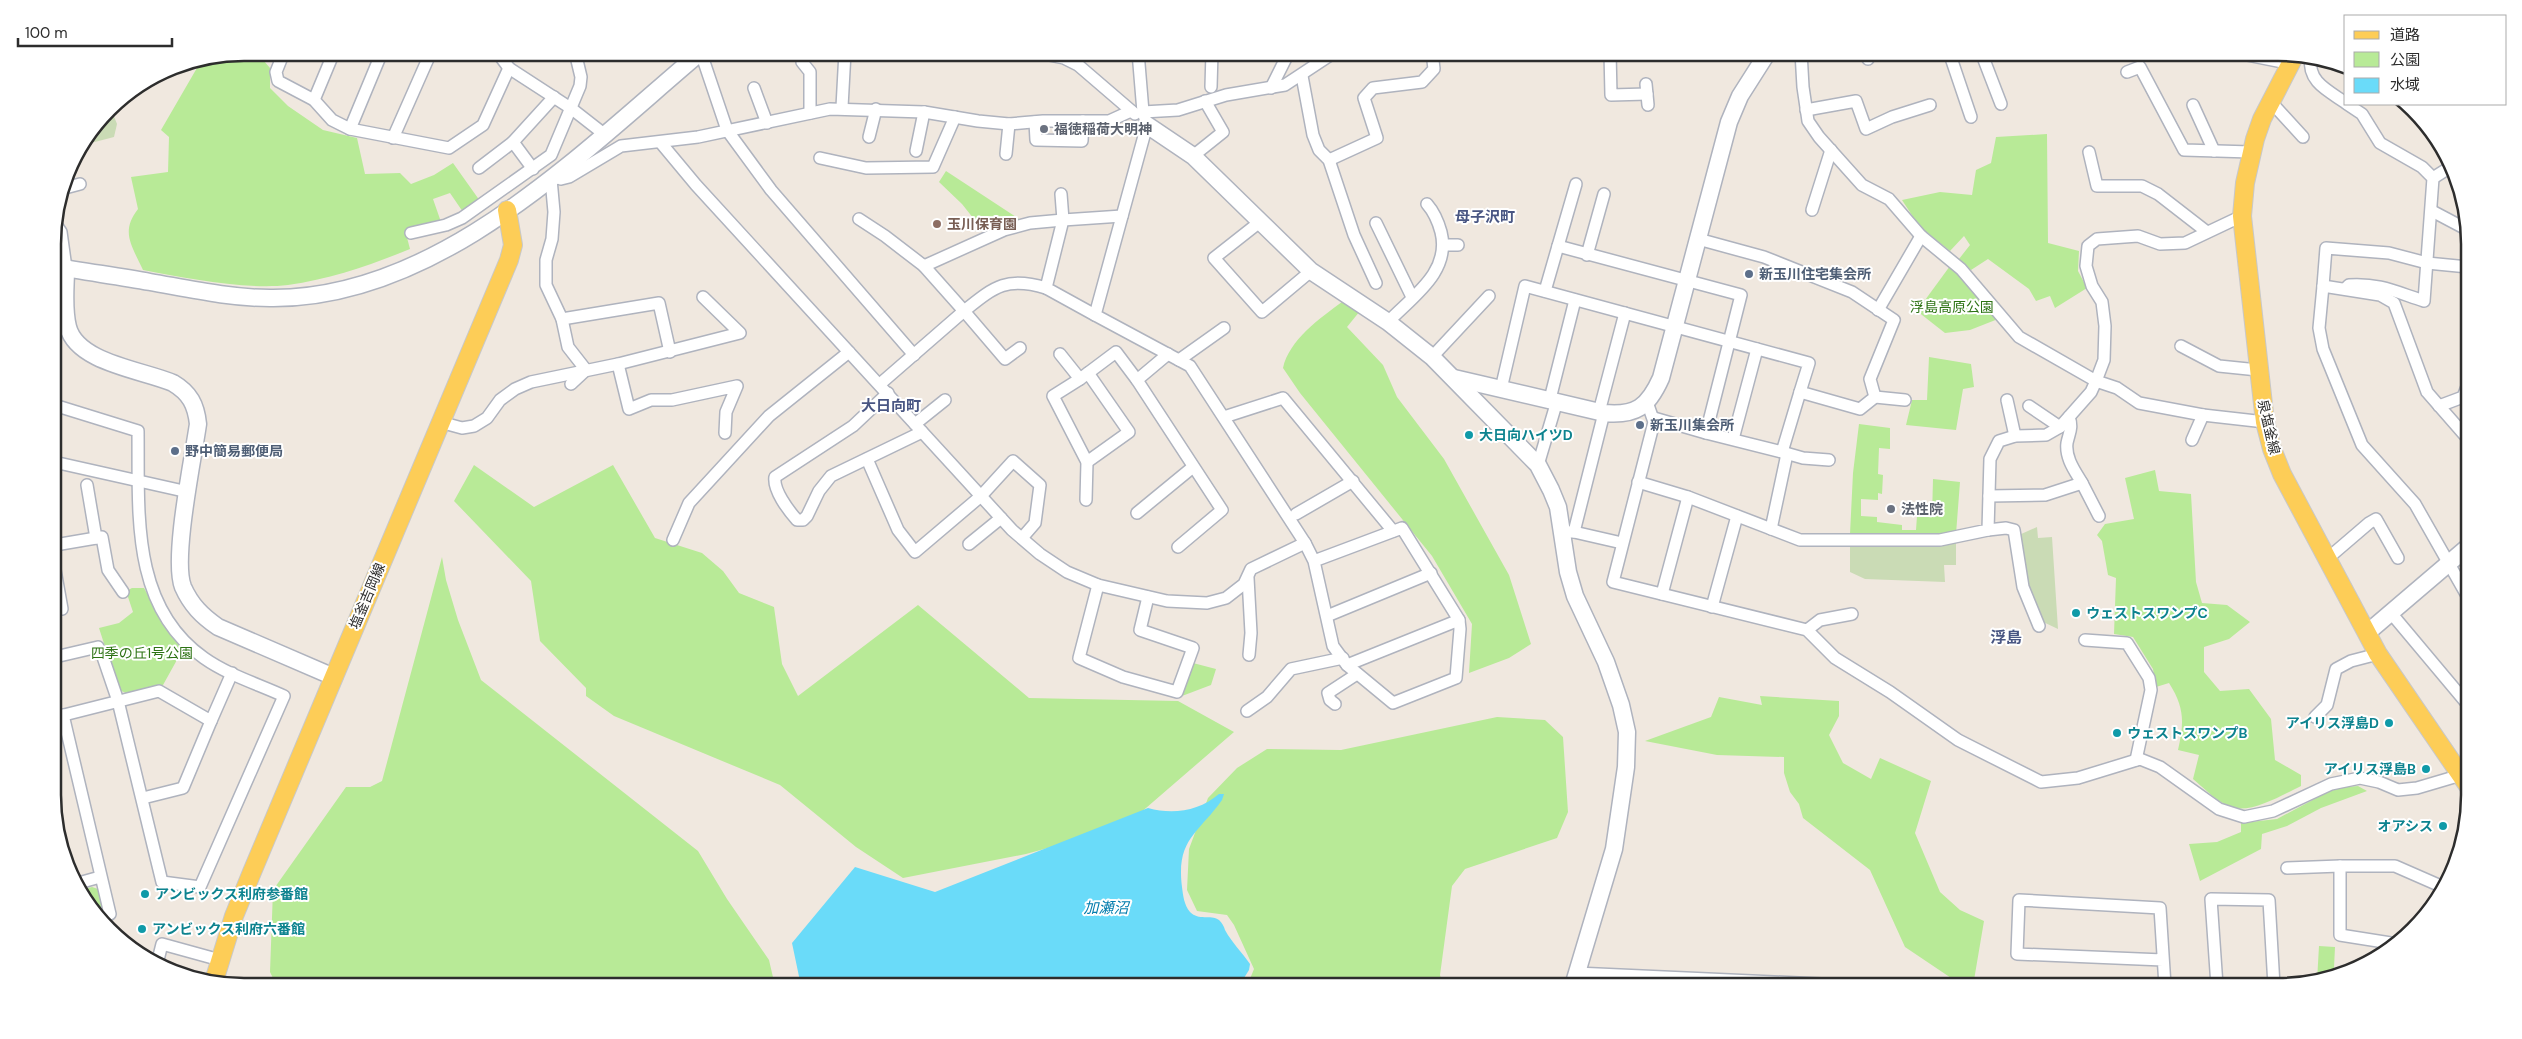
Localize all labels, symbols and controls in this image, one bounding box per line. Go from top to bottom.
scale bar [18,15,171,47]
legend [2344,15,2507,105]
text: 100 m [25,23,68,43]
text: 道路 [2390,25,2420,45]
text: 公園 [2390,50,2420,70]
text: 水域 [2390,75,2420,95]
place label: 福徳稲荷大明神 [1054,120,1152,138]
marker: 福徳稲荷大明神 [1038,123,1050,135]
district label: 母子沢町 [1455,207,1515,227]
place label: 玉川保育園 [947,215,1017,233]
marker: 玉川保育園 [931,218,943,230]
place label: 新玉川住宅集会所 [1759,265,1871,283]
marker: 新玉川住宅集会所 [1743,268,1755,280]
park label: 浮島高原公園 [1910,298,1994,316]
district label: 大日向町 [861,396,921,416]
street label: 泉塩釜線 [2254,398,2284,456]
place label: 新玉川集会所 [1650,416,1734,434]
marker: 新玉川集会所 [1634,419,1646,431]
place label: 大日向ハイツD [1479,426,1573,444]
marker: 大日向ハイツD [1463,429,1475,441]
place label: 野中簡易郵便局 [185,442,283,460]
marker: 野中簡易郵便局 [169,445,181,457]
place label: 法性院 [1901,500,1943,518]
marker: 法性院 [1885,503,1897,515]
street label: 塩釜吉岡線 [345,560,389,632]
place label: ウェストスワンプC [2086,604,2208,622]
marker: ウェストスワンプC [2070,607,2082,619]
district label: 浮島 [1990,627,2022,648]
park label: 四季の丘1号公園 [91,644,193,662]
place label: アイリス浮島D [2286,714,2379,732]
marker: アイリス浮島D [2383,717,2395,729]
place label: ウェストスワンプB [2127,724,2248,742]
marker: ウェストスワンプB [2111,727,2123,739]
place label: アイリス浮島B [2324,760,2416,778]
marker: アイリス浮島B [2420,763,2432,775]
place label: オアシス [2378,817,2433,835]
marker: オアシス [2437,820,2449,832]
place label: アンビックス利府参番館 [155,885,308,903]
marker: アンビックス利府参番館 [139,888,151,900]
water label: 加瀬沼 [1083,898,1130,918]
place label: アンビックス利府六番館 [152,920,305,938]
marker: アンビックス利府六番館 [136,923,148,935]

